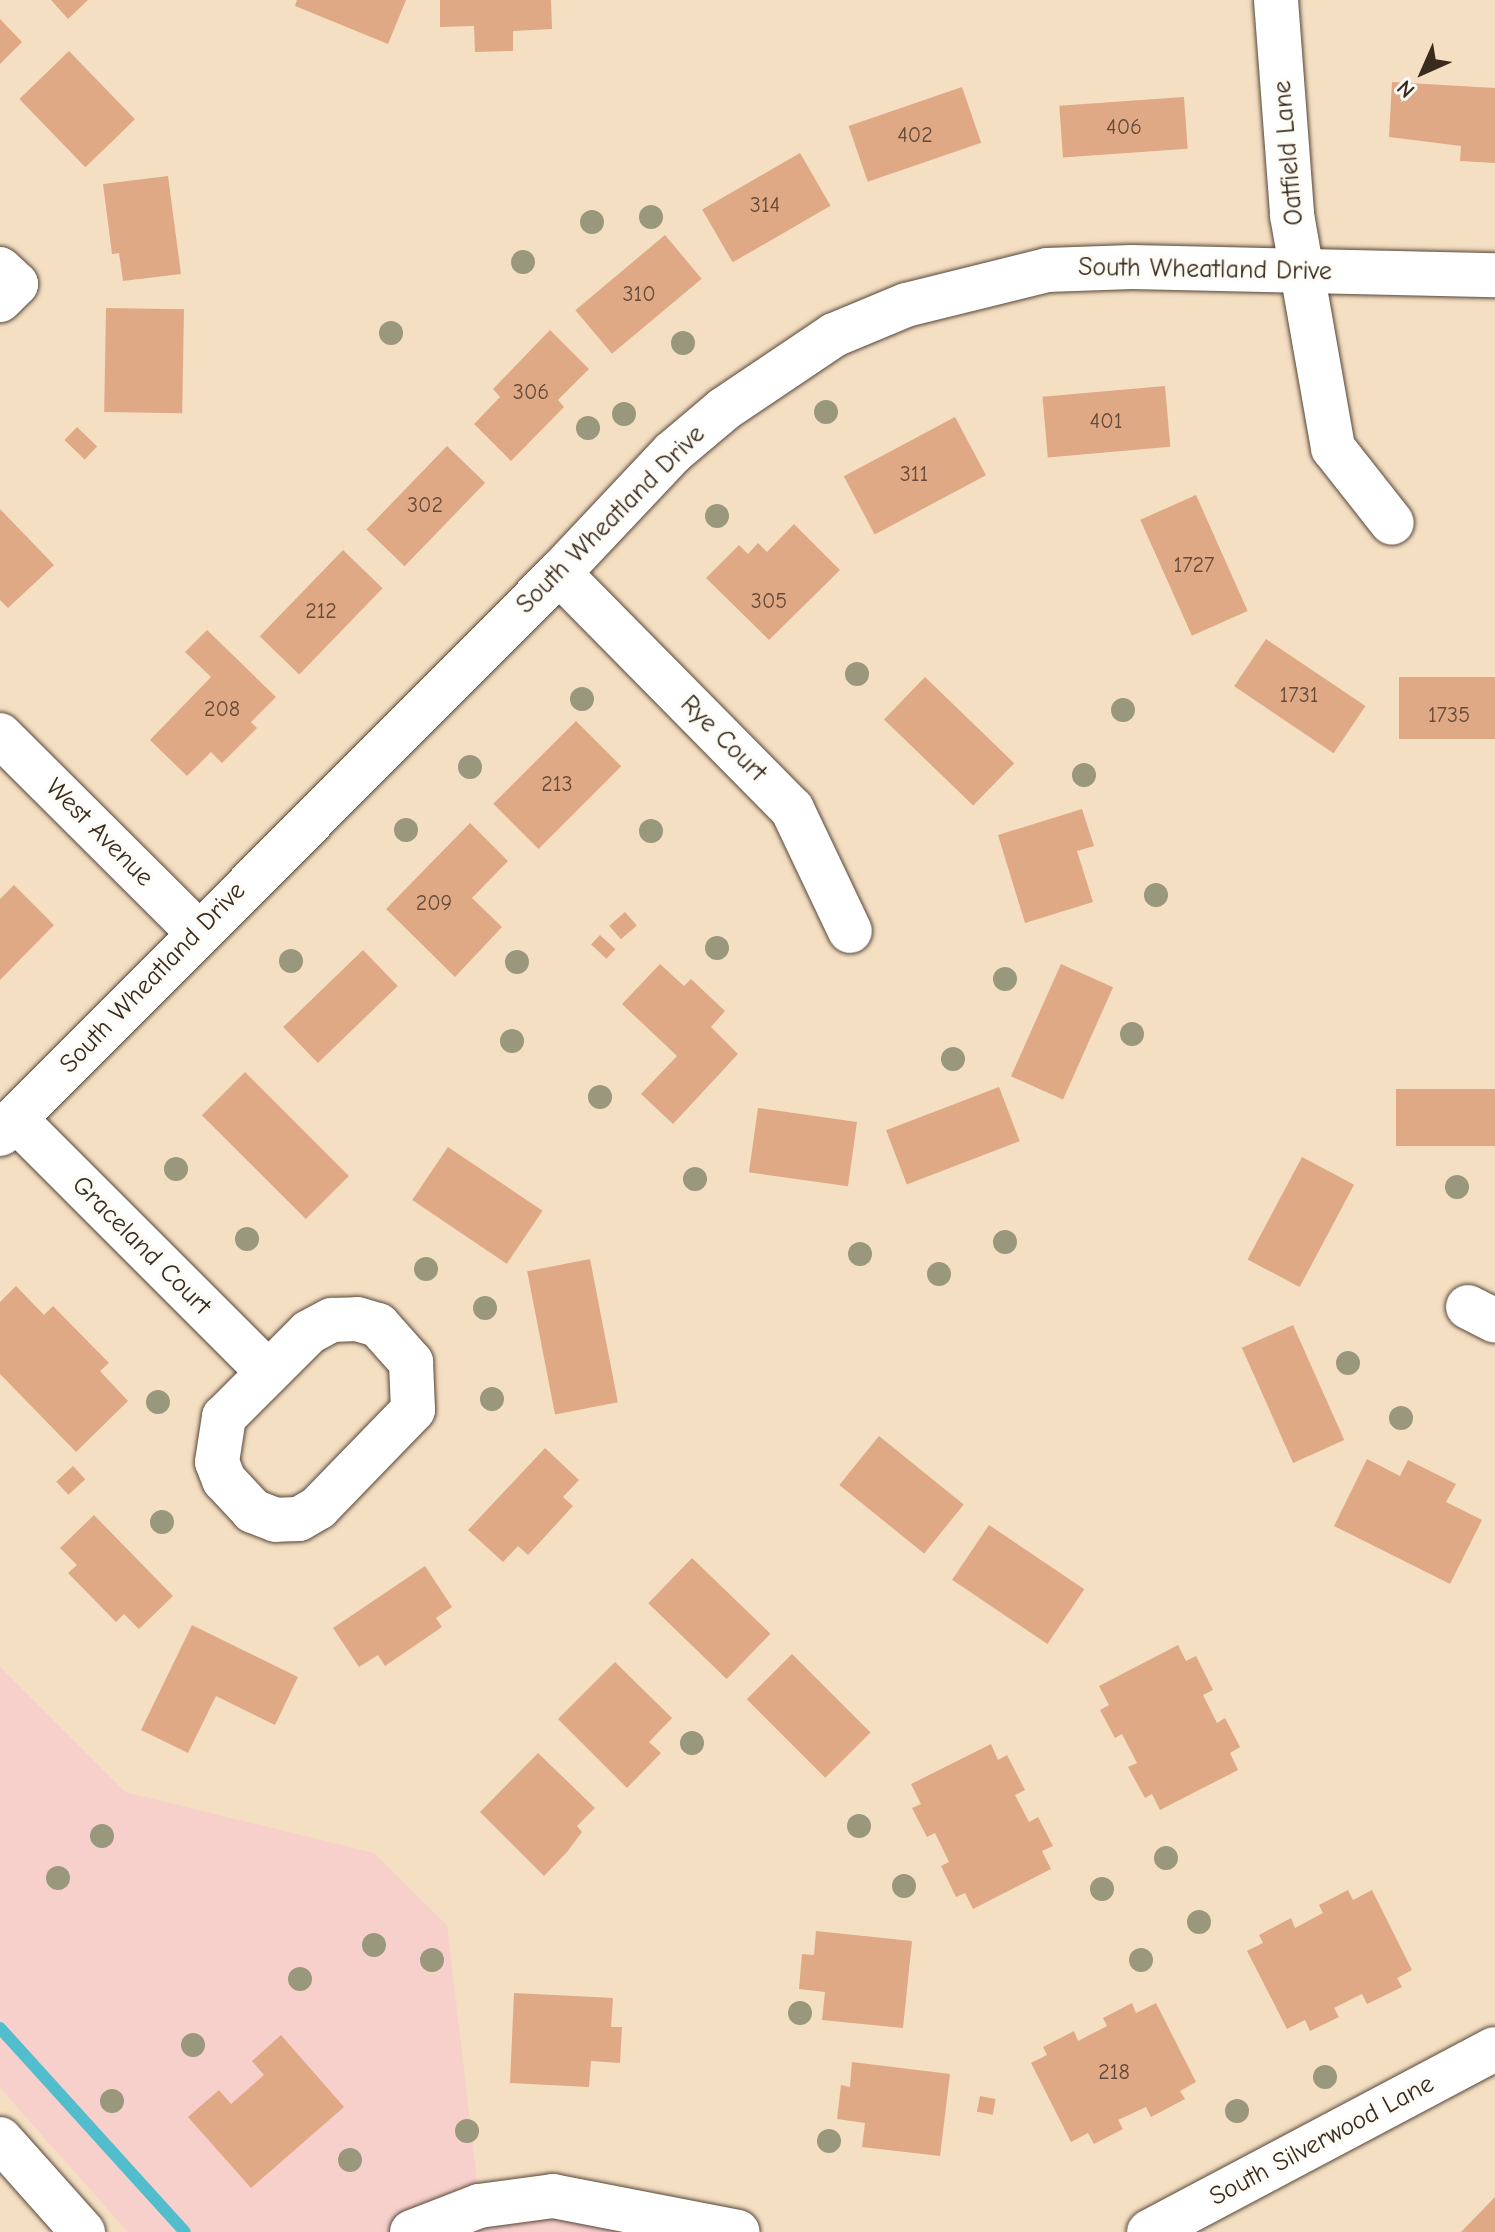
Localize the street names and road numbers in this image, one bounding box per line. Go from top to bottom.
street label: Oatfield Lane [1267,79,1311,227]
street label: South Wheatland Drive [1078,252,1332,288]
street label: South Wheatland Drive [510,419,712,621]
street label: Rye Court [673,689,773,789]
street label: West Avenue [39,773,159,893]
street label: South Wheatland Drive [54,876,252,1080]
street label: Graceland Court [65,1170,217,1322]
street label: South Silverwood Lane [1205,2069,1439,2213]

